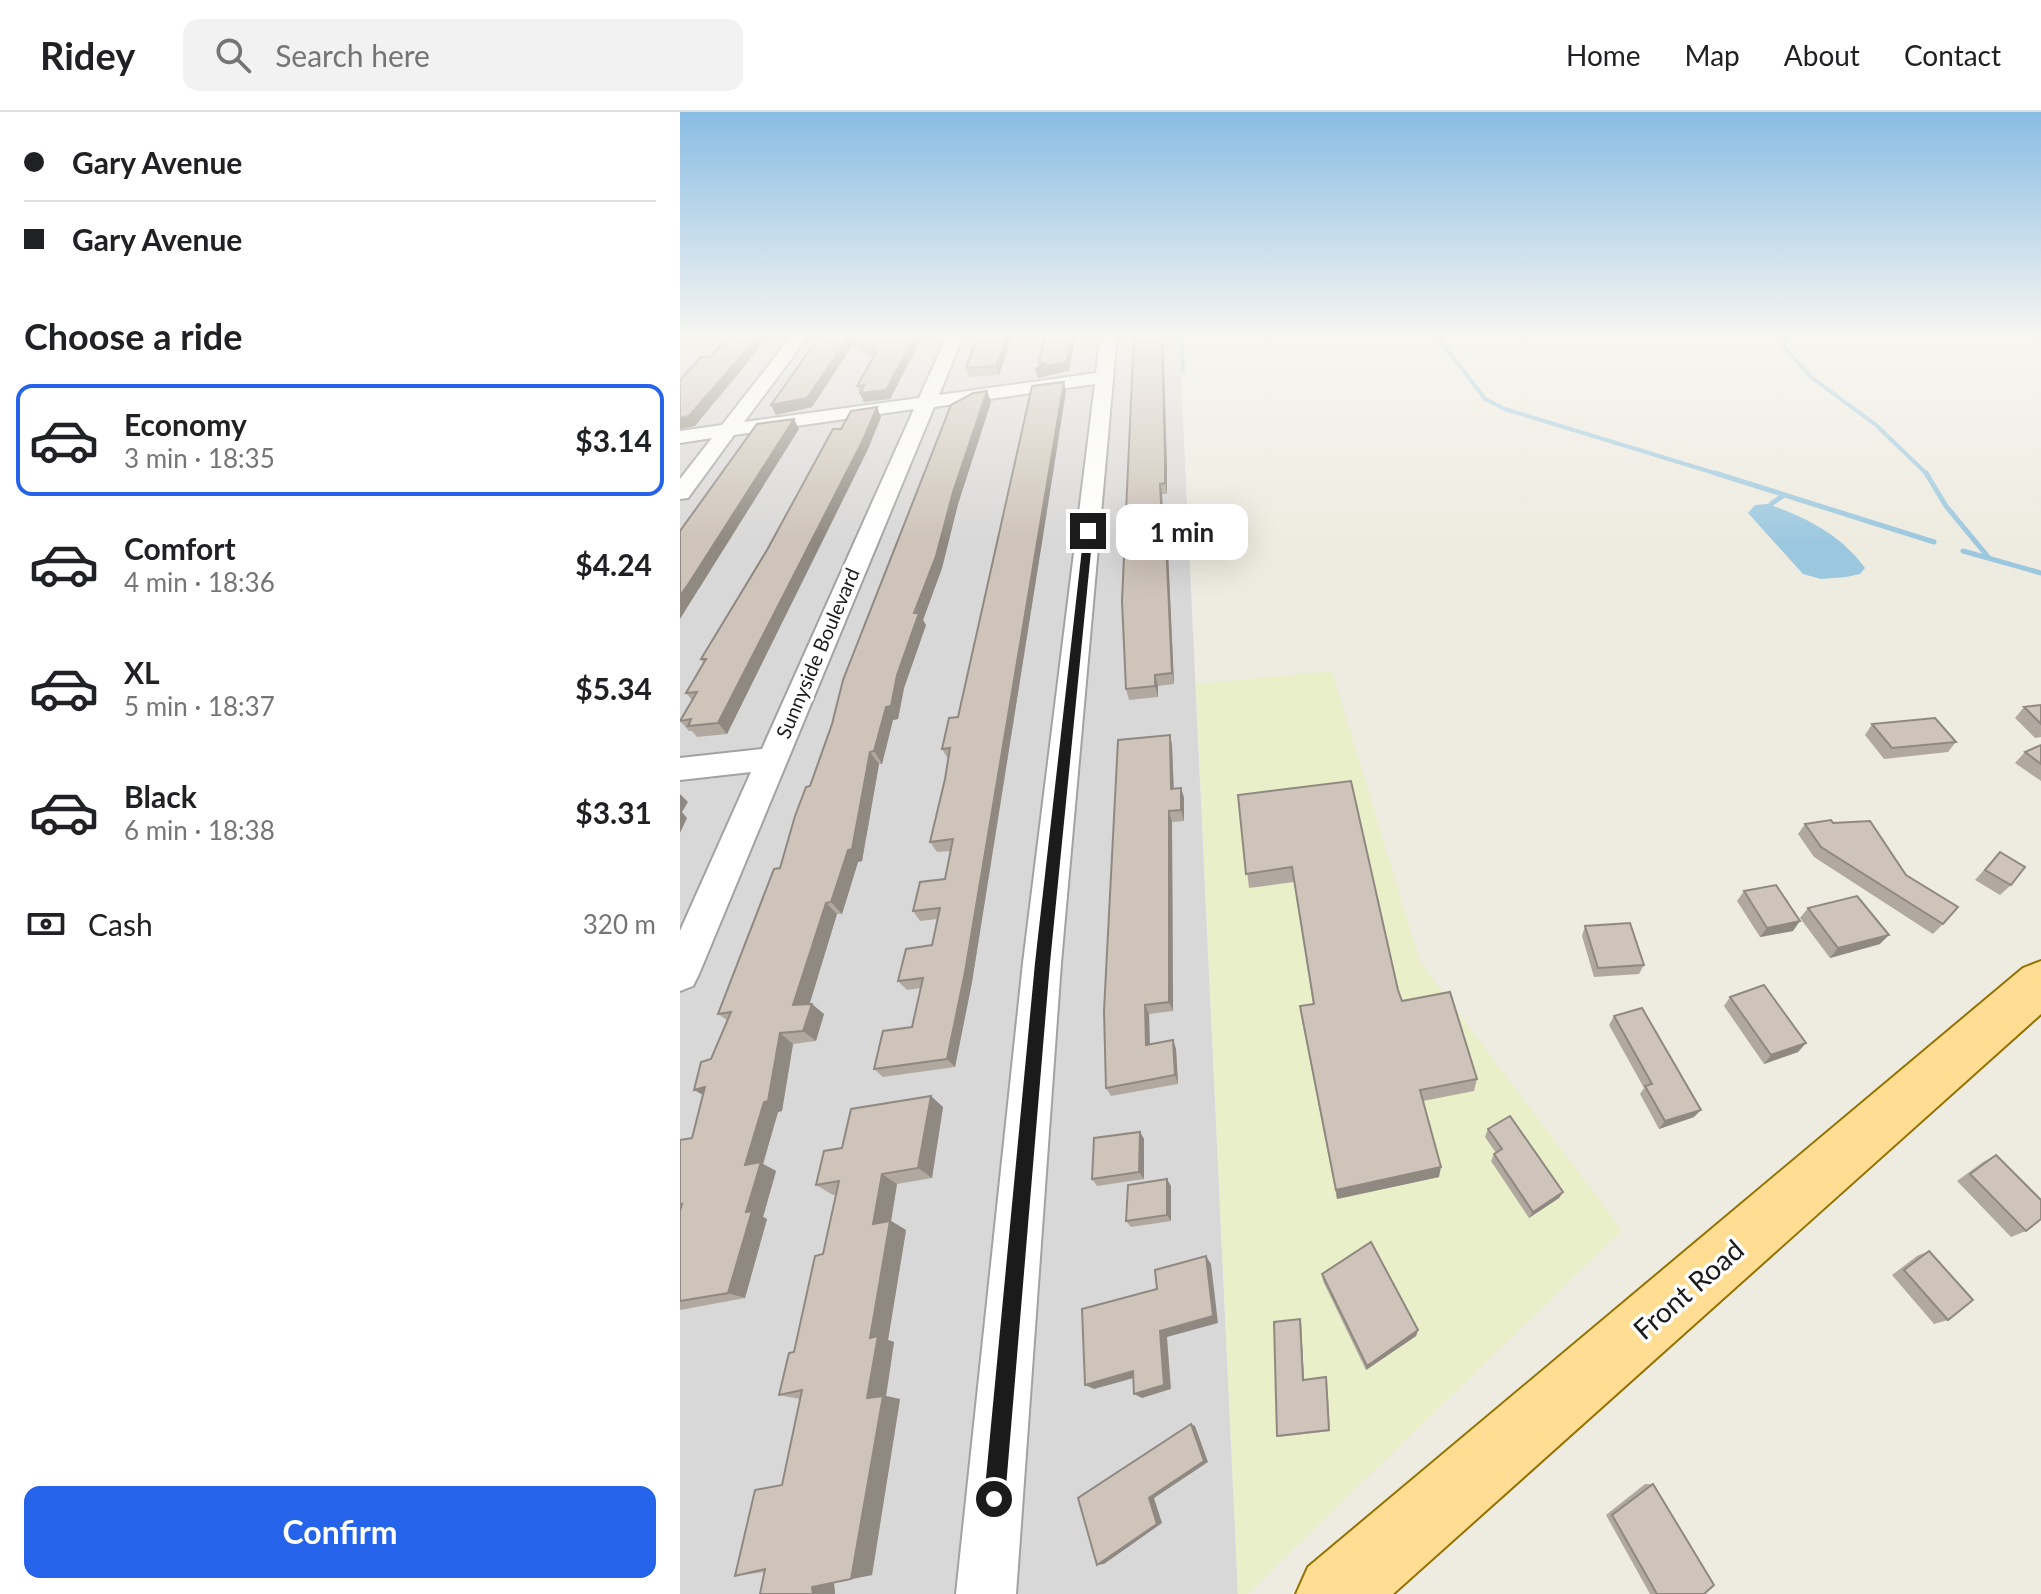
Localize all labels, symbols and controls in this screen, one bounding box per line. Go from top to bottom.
search box [183,19,743,91]
text: Ridey [40,32,135,78]
icon: search [211,33,255,77]
text: Search here [275,37,430,73]
text: Home [1566,38,1641,72]
text: Map [1685,38,1740,72]
text: About [1784,38,1860,72]
text: Contact [1904,38,2001,72]
text: Gary Avenue [72,144,242,180]
text: Gary Avenue [72,221,242,257]
text: Choose a ride [24,314,243,358]
icon: car [28,404,100,476]
text: Economy [124,406,247,442]
text: $3.14 [575,422,652,458]
text: 3 min · 18:35 [124,442,275,474]
callout: 1 min [1116,503,1248,559]
route end [1070,513,1106,549]
text: 1 min [1150,516,1214,548]
icon: car [28,528,100,600]
text: Comfort [124,530,236,566]
text: $4.24 [575,546,652,582]
street label: Sunnyside Boulevard [770,564,864,742]
text: 4 min · 18:36 [124,566,275,598]
icon: car [28,652,100,724]
text: XL [124,654,160,690]
text: $5.34 [575,670,652,706]
text: 5 min · 18:37 [124,690,275,722]
icon: car [28,776,100,848]
text: Black [124,778,197,814]
text: $3.31 [575,794,652,830]
text: 6 min · 18:38 [124,814,275,846]
icon: cash [24,902,68,946]
text: Cash [88,906,153,942]
text: 320 m [583,908,656,940]
street label: Front Road [1626,1232,1750,1346]
route start [976,1481,1012,1517]
button: Confirm [24,1486,656,1578]

